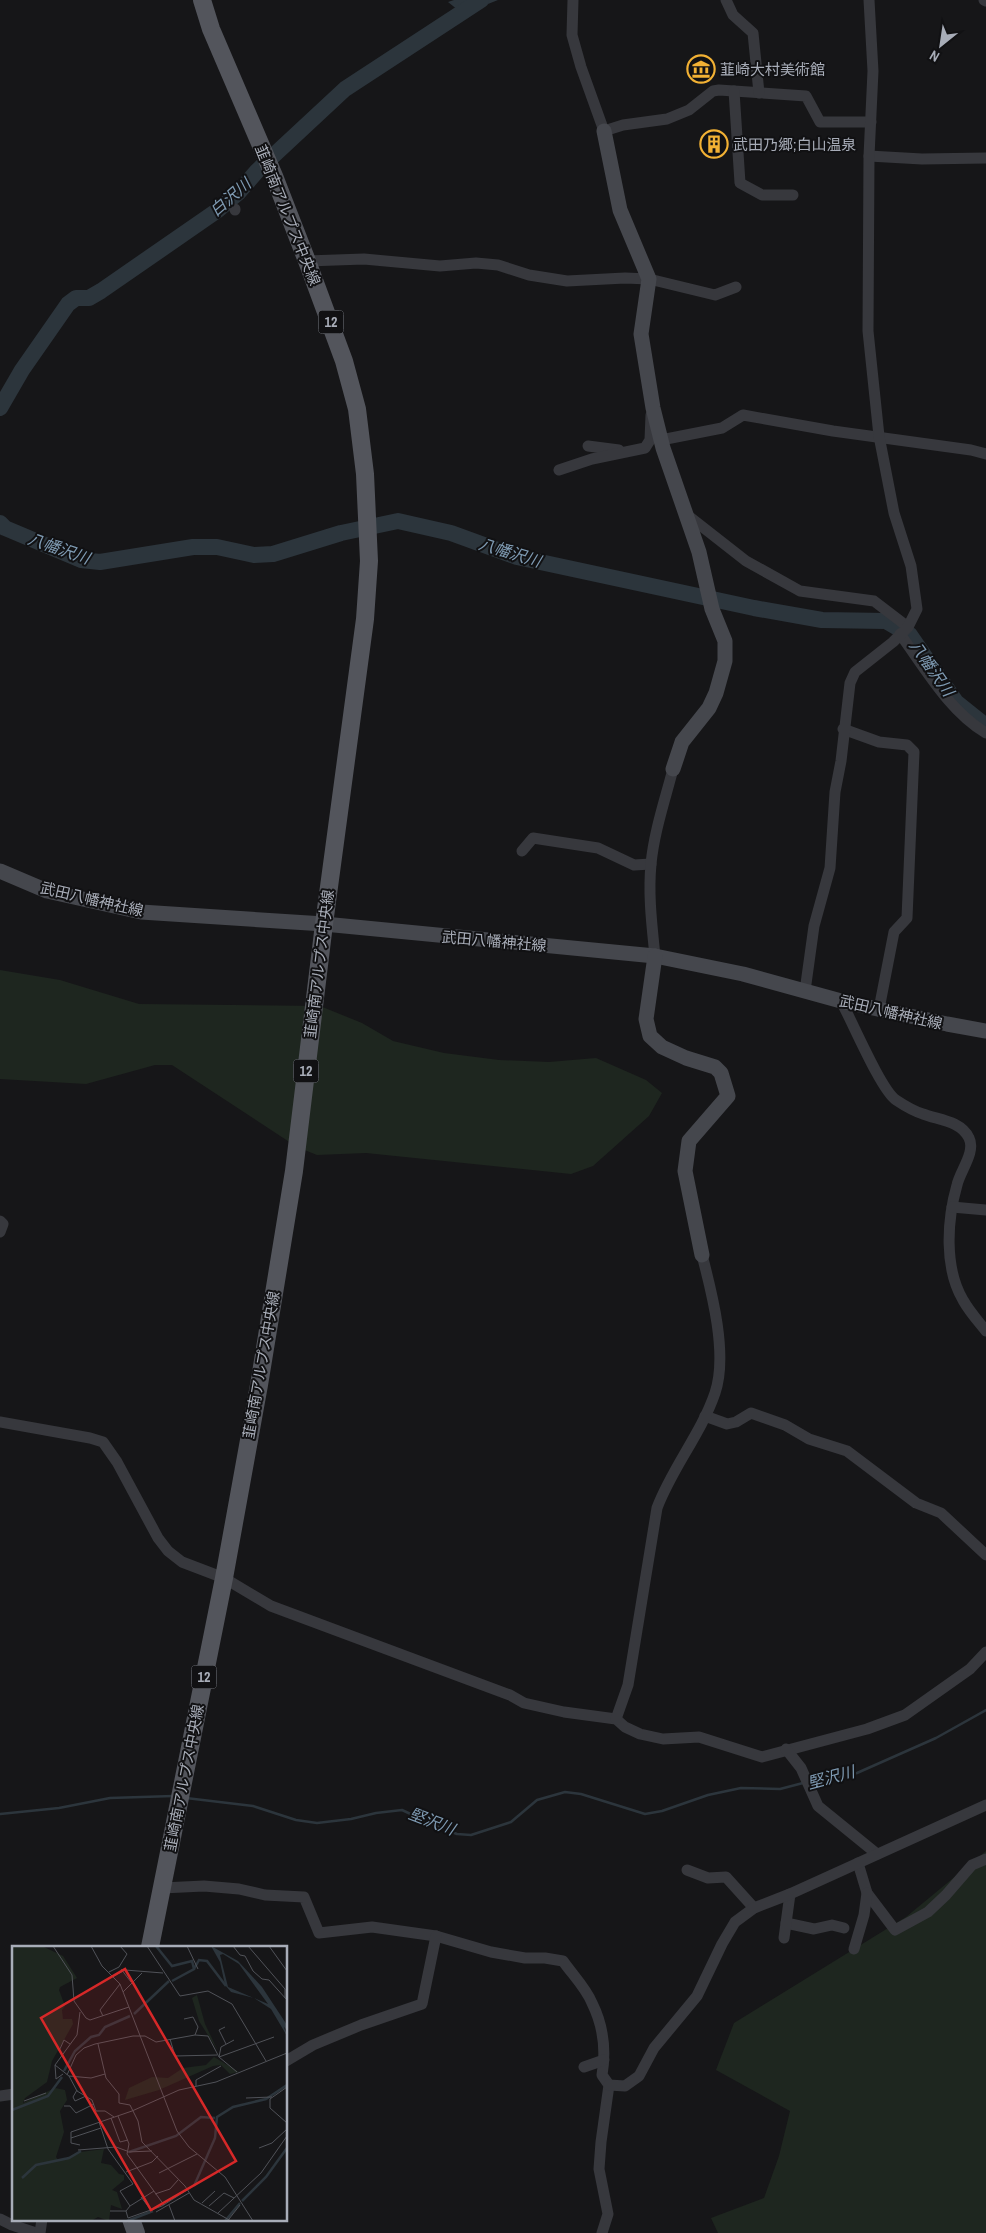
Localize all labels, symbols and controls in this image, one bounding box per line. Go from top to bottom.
north arrow [916,20,966,70]
text: N [926,46,943,66]
museum icon: 韮崎大村美術館 [686,54,716,84]
place label: 韮崎大村美術館 [720,59,825,80]
building icon: 武田乃郷;白山温泉 [699,129,729,159]
place label: 武田乃郷;白山温泉 [733,134,856,155]
street label: 韮崎南アルプス中央線 [250,142,326,288]
water label: 白沢川 [205,172,257,221]
road number: 12 [318,311,344,334]
water label: 八幡沢川 [25,527,95,569]
water label: 八幡沢川 [476,532,546,572]
water label: 八幡沢川 [905,635,961,702]
street label: 武田八幡神社線 [38,877,146,921]
street label: 韮崎南アルプス中央線 [299,888,339,1040]
street label: 武田八幡神社線 [441,926,547,956]
street label: 武田八幡神社線 [837,990,945,1034]
road number: 12 [294,1060,318,1082]
street label: 韮崎南アルプス中央線 [238,1289,284,1441]
road number: 12 [192,1665,216,1688]
street label: 韮崎南アルプス中央線 [159,1702,209,1854]
water label: 堅沢川 [805,1760,859,1794]
water label: 堅沢川 [406,1802,460,1841]
inset map [12,1946,288,2220]

